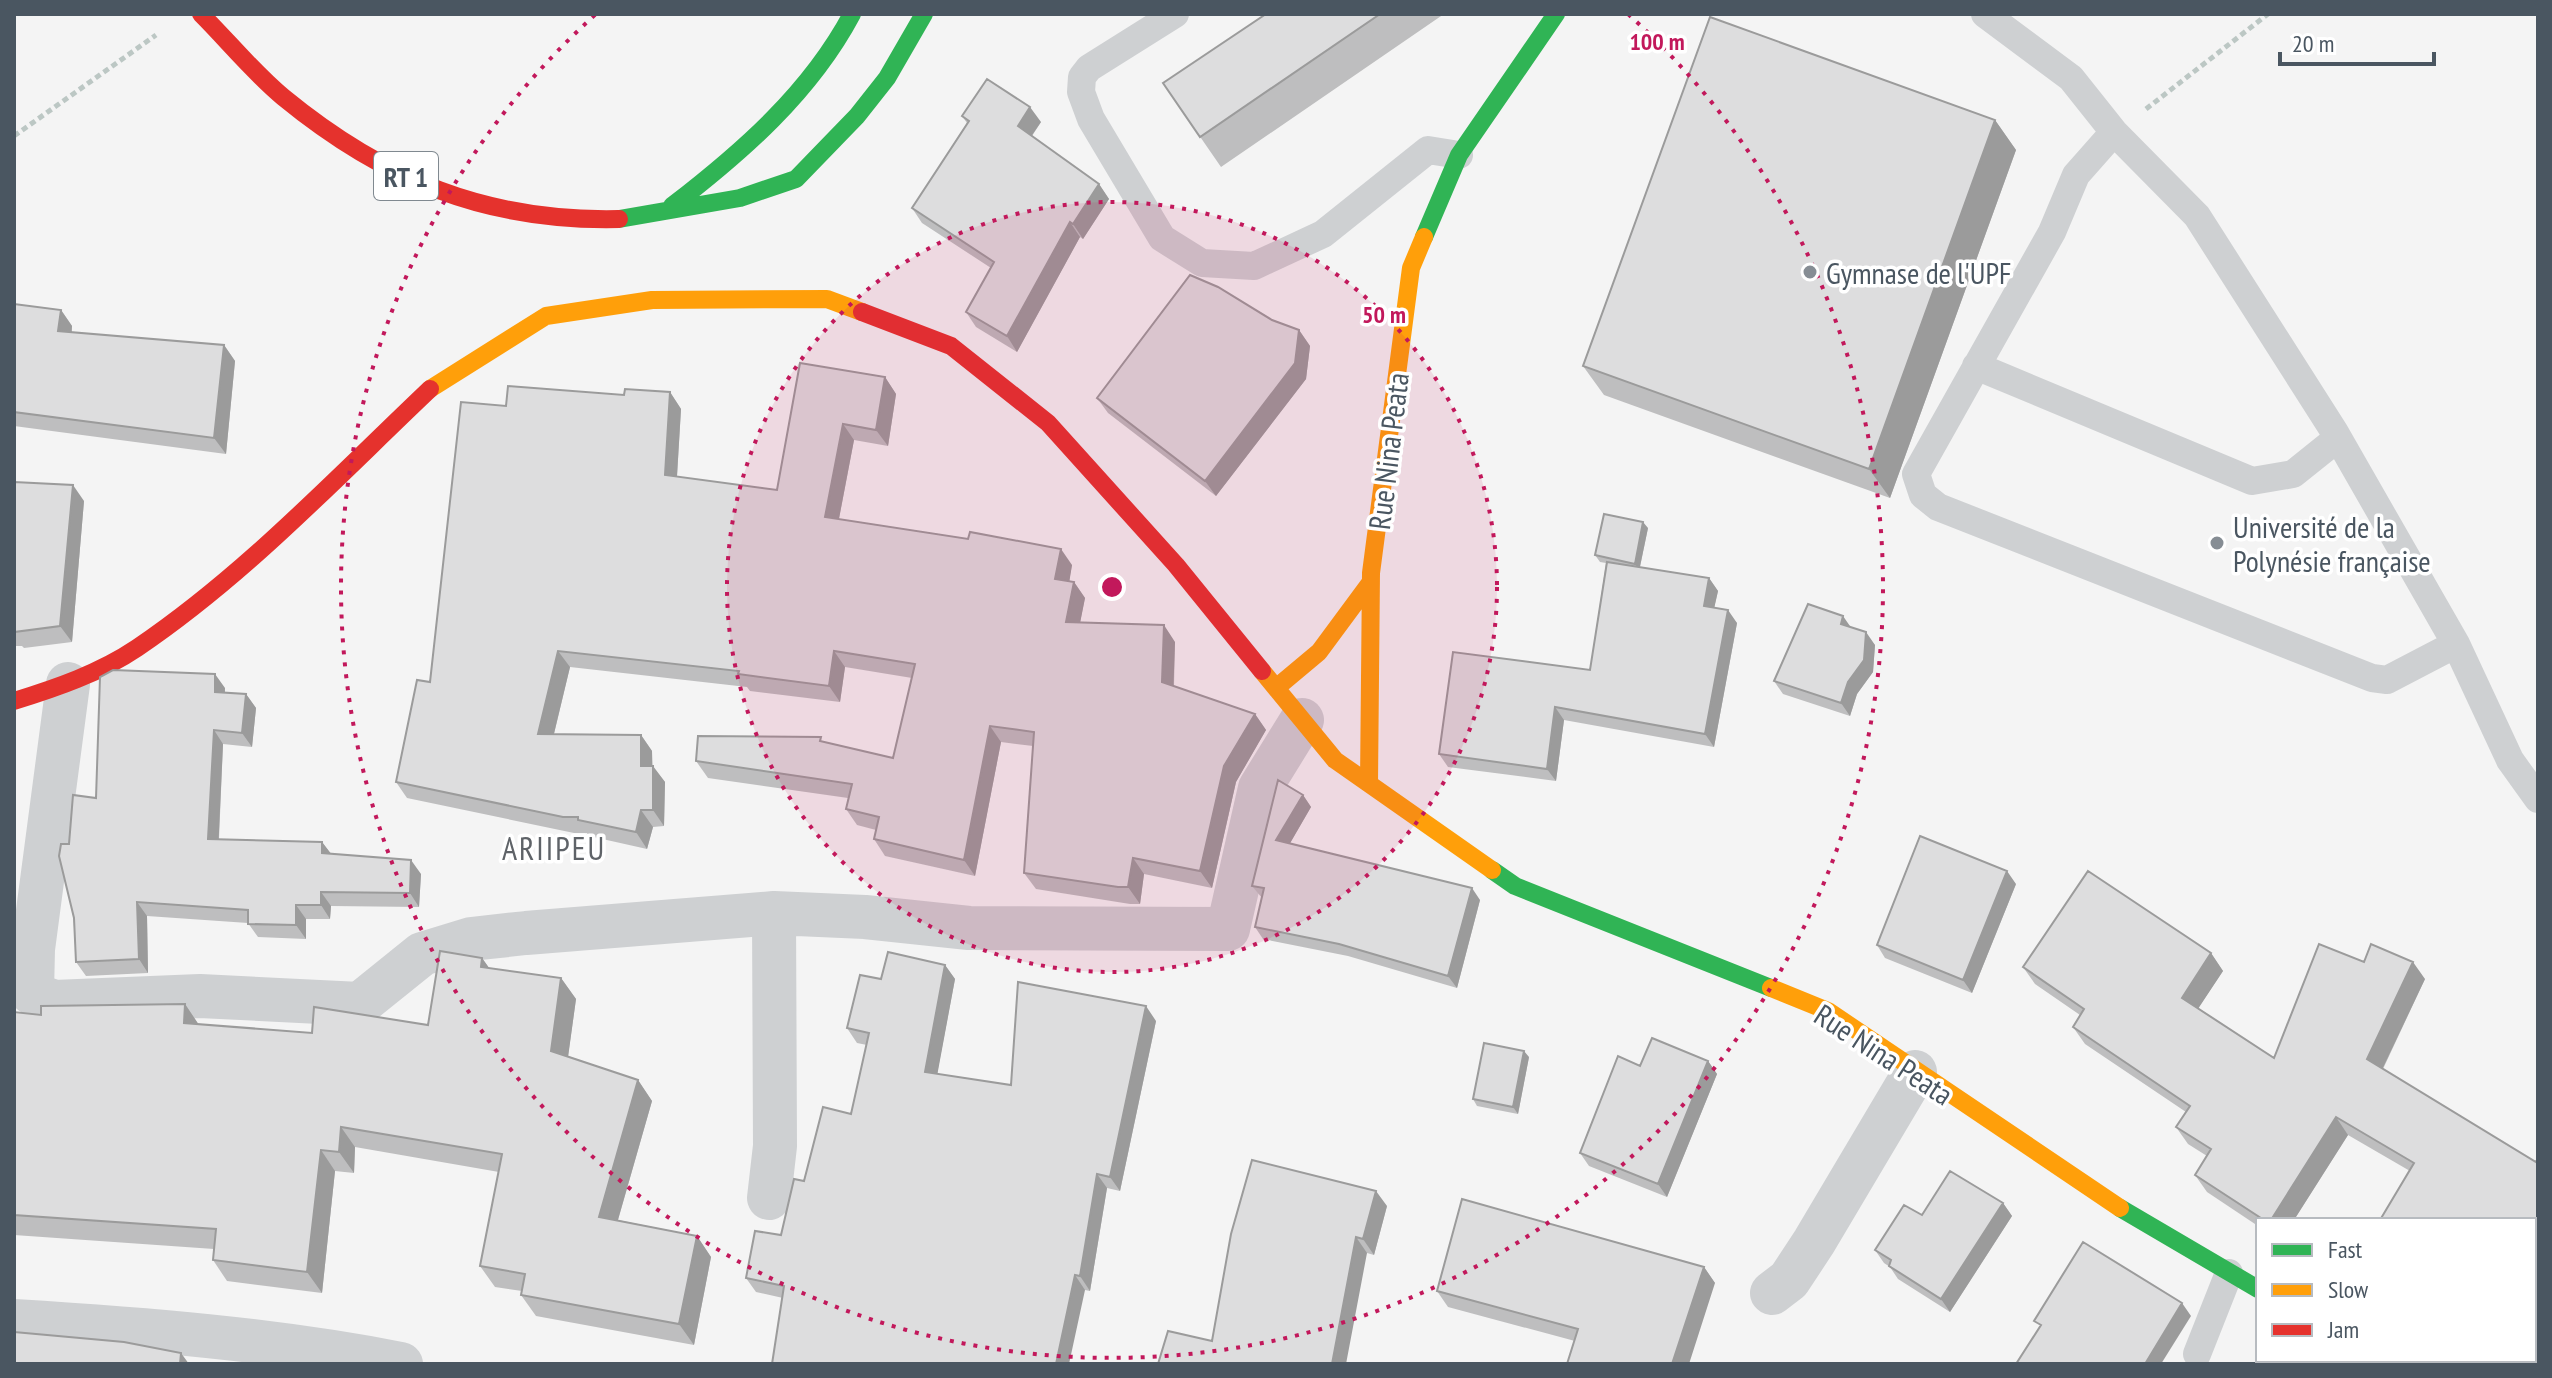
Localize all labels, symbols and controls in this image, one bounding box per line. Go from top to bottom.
scale bar [2280,16,2434,66]
text: 100 m [1629,26,1685,57]
text: 20 m [2292,28,2334,59]
road number: RT 1 [374,152,438,200]
place label: Gymnase de l'UPF [1826,253,2011,292]
marker: Gymnase de l'UPF [1801,263,1819,281]
text: 50 m [1362,299,1406,330]
street label: Rue Nina Peata [1359,370,1417,532]
place label: Université de la Polynésie française [2233,507,2431,580]
marker: Université de la Polynésie française [2208,534,2226,552]
centre of rings [1098,573,1126,601]
district label: ARIIPEU [502,827,606,869]
street label: Rue Nina Peata [1807,995,1961,1113]
legend [2256,1218,2536,1362]
text: Fast [2328,1234,2363,1265]
text: Slow [2328,1274,2369,1305]
text: Jam [2327,1314,2359,1345]

